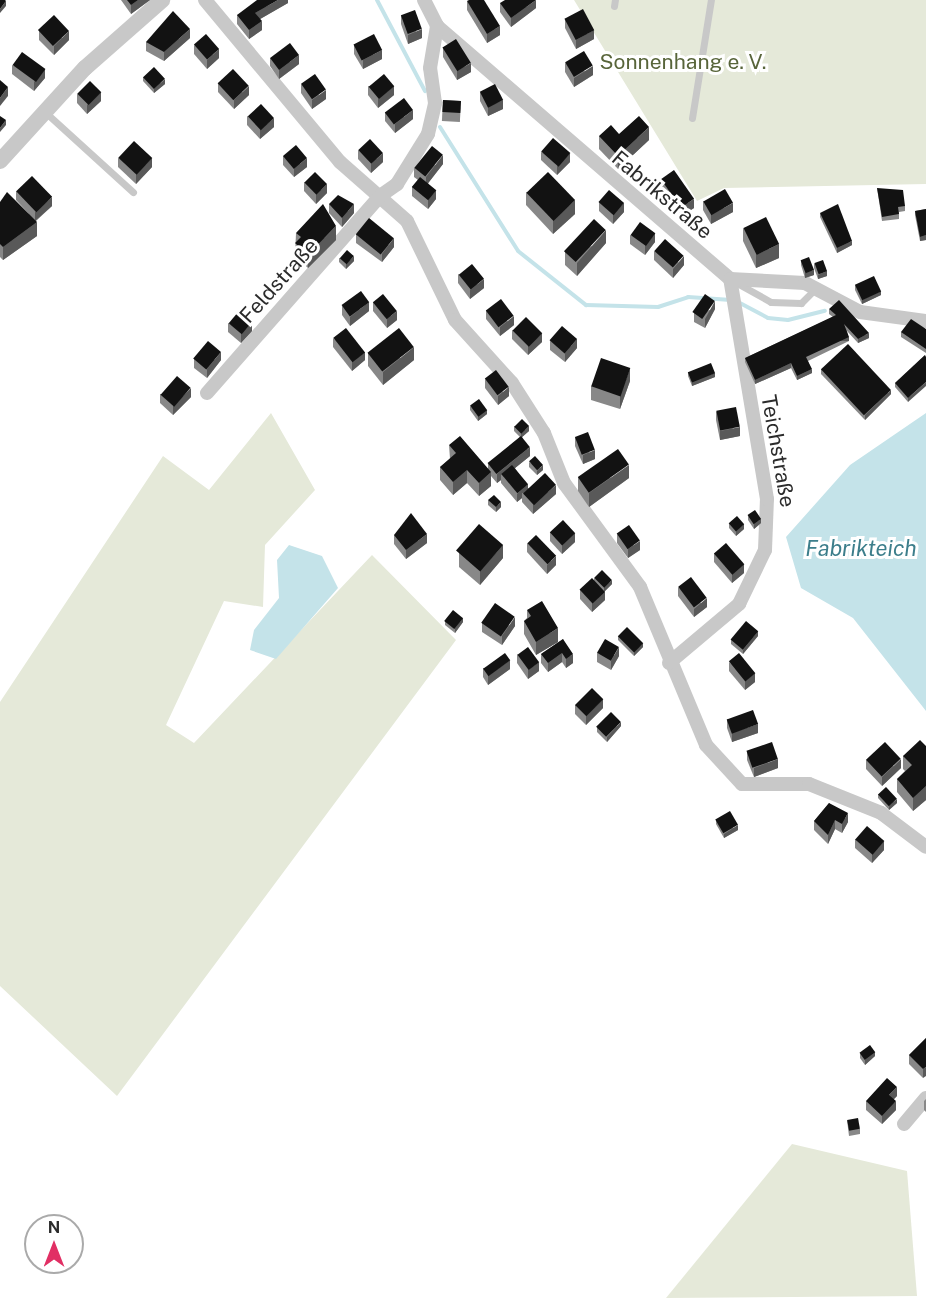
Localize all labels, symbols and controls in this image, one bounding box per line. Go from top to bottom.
park label: Sonnenhang e. V. [599,49,767,75]
street label: Fabrikstraße [606,146,718,244]
street label: Feldstraße [235,234,323,328]
street label: Teichstraße [756,393,800,509]
water label: Fabrikteich [805,536,917,562]
north arrow [24,1214,84,1274]
text: N [48,1218,60,1237]

